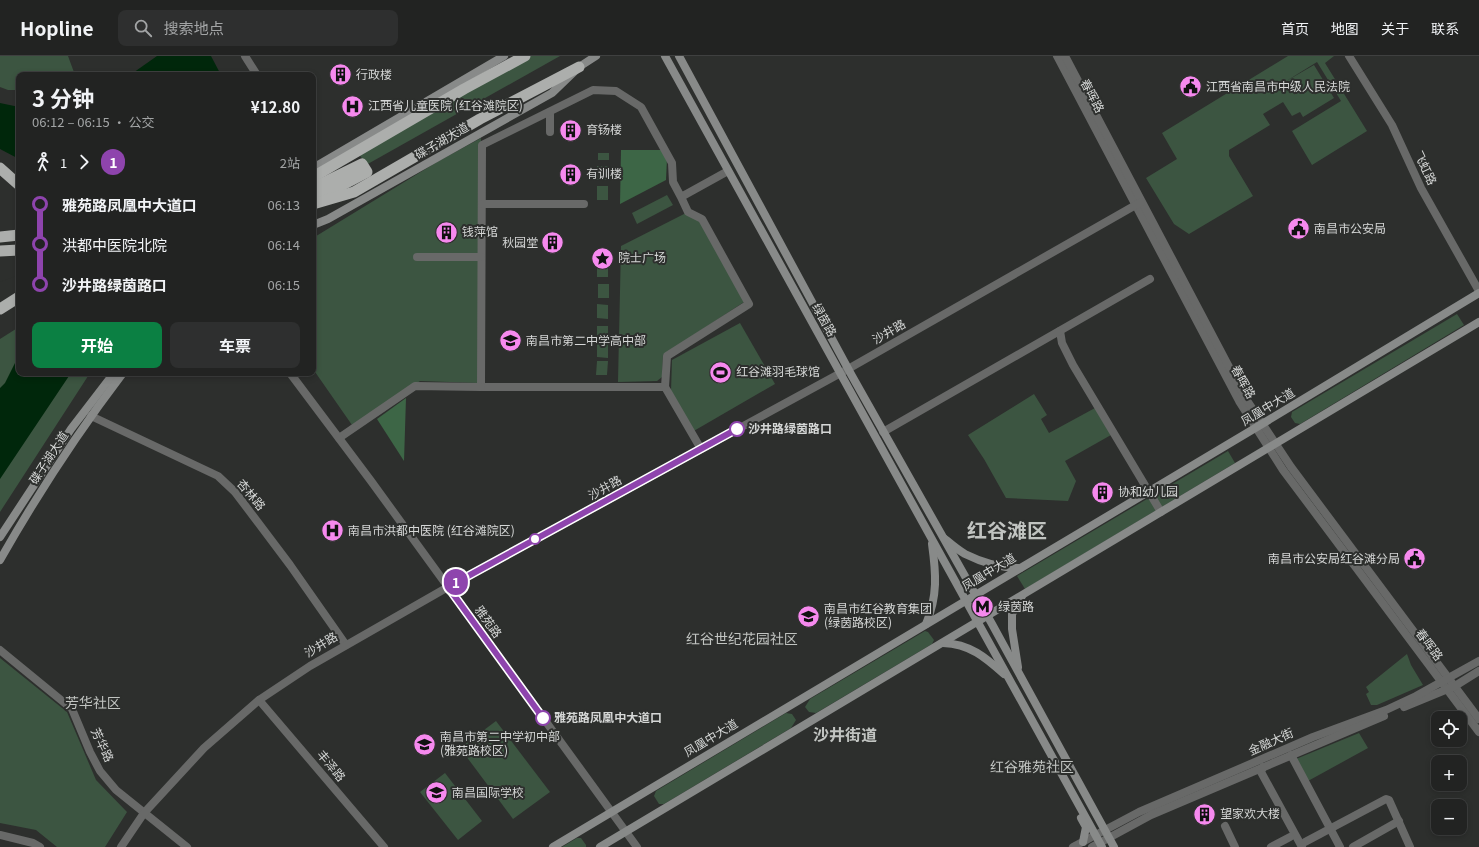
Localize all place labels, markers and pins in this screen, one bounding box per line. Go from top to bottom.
building icon: 行政楼 [327,62,353,88]
place label: 行政楼 [356,65,392,82]
public building icon: 江西省南昌市中级人民法院 [1177,74,1203,100]
place label: 江西省南昌市中级人民法院 [1206,77,1350,94]
hospital icon: 江西省儿童医院 (红谷滩院区) [339,93,365,119]
place label: 江西省儿童医院 (红谷滩院区) [368,96,523,113]
building icon: 育钖楼 [557,117,583,143]
place label: 育钖楼 [586,120,622,137]
building icon: 有训楼 [557,161,583,187]
place label: 有训楼 [586,164,622,181]
public building icon: 南昌市公安局 [1286,216,1312,242]
building icon: 钱萍馆 [433,219,459,245]
place label: 南昌市公安局 [1314,219,1386,236]
place label: 钱萍馆 [462,222,498,239]
building icon: 秋园堂 [540,230,566,256]
place label: 秋园堂 [502,233,538,250]
place icon: 院士广场 [590,245,616,271]
place label: 院士广场 [618,248,666,265]
school or university icon: 南昌市第二中学高中部 [497,328,523,354]
place label: 南昌市第二中学高中部 [526,331,646,348]
sports icon: 红谷滩羽毛球馆 [707,359,733,385]
place label: 红谷滩羽毛球馆 [736,362,820,379]
place label: 沙井路绿茵路口 [748,419,832,436]
marker: 沙井路绿茵路口 [729,421,745,437]
building icon: 协和幼儿园 [1090,479,1116,505]
place label: 协和幼儿园 [1118,482,1178,499]
hospital icon: 南昌市洪都中医院 (红谷滩院区) [320,518,346,544]
place label: 南昌市洪都中医院 (红谷滩院区) [348,521,515,538]
unlabelled marker [529,533,541,545]
public building icon: 南昌市公安局红谷滩分局 [1402,546,1428,572]
place label: 南昌市公安局红谷滩分局 [1268,549,1400,566]
metro station icon: 绿茵路 [970,594,996,620]
place label: 绿茵路 [998,597,1034,614]
place label: 南昌市红谷教育集团 (绿茵路校区) [824,599,932,630]
school or university icon: 南昌市红谷教育集团 (绿茵路校区) [795,603,821,629]
place label: 雅苑路凤凰中大道口 [554,708,662,725]
marker: 雅苑路凤凰中大道口 [535,710,551,726]
place label: 南昌市第二中学初中部 (雅苑路校区) [440,727,560,758]
school or university icon: 南昌市第二中学初中部 (雅苑路校区) [411,731,437,757]
school or university icon: 南昌国际学校 [424,780,450,806]
place label: 南昌国际学校 [452,783,524,800]
building icon: 望家欢大楼 [1192,801,1218,827]
place label: 望家欢大楼 [1220,804,1280,821]

